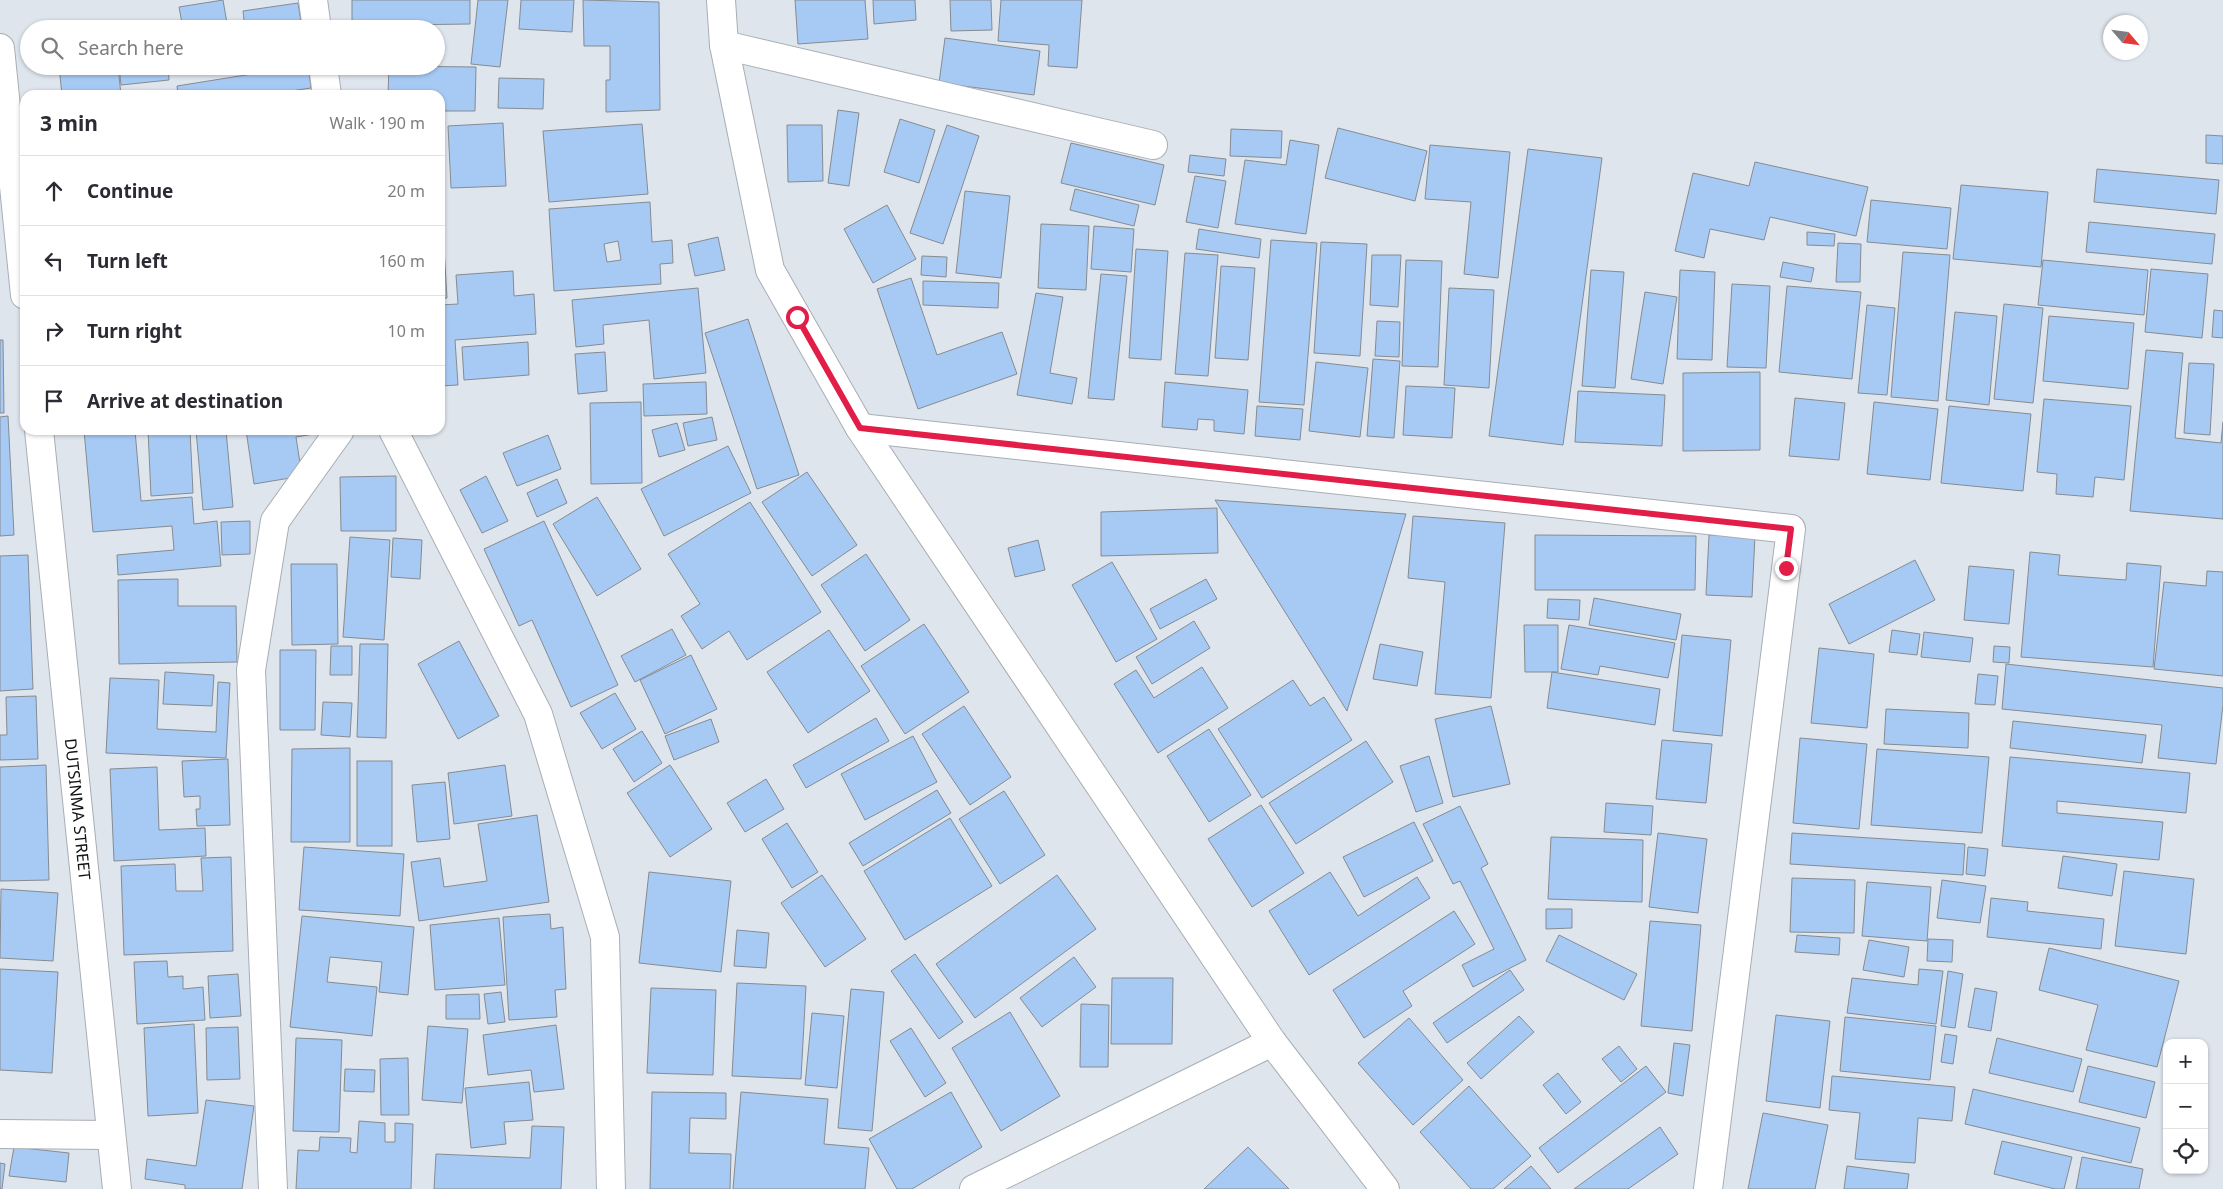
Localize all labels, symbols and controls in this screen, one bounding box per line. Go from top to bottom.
north arrow [2103,15,2148,60]
search box [20,20,445,75]
icon: search [38,34,66,62]
text: Search here [78,35,184,61]
text: 3 min [40,109,98,137]
text: Walk · 190 m [330,112,425,134]
icon: ahead [40,177,68,205]
text: Continue [87,178,173,204]
text: 20 m [388,180,425,202]
icon: left [40,247,68,275]
text: Turn left [87,248,168,274]
text: 160 m [378,250,425,272]
route start [786,306,809,329]
icon: right [40,317,68,345]
text: Turn right [87,318,182,344]
text: 10 m [388,320,425,342]
icon: arrive [40,387,68,415]
text: Arrive at destination [87,388,283,414]
route end [1775,557,1798,580]
street label: DUTSINMA STREET [60,737,96,881]
map controls [2163,1039,2208,1174]
button: + [2163,1039,2208,1084]
button: − [2163,1084,2208,1129]
button: locate [2163,1129,2208,1174]

